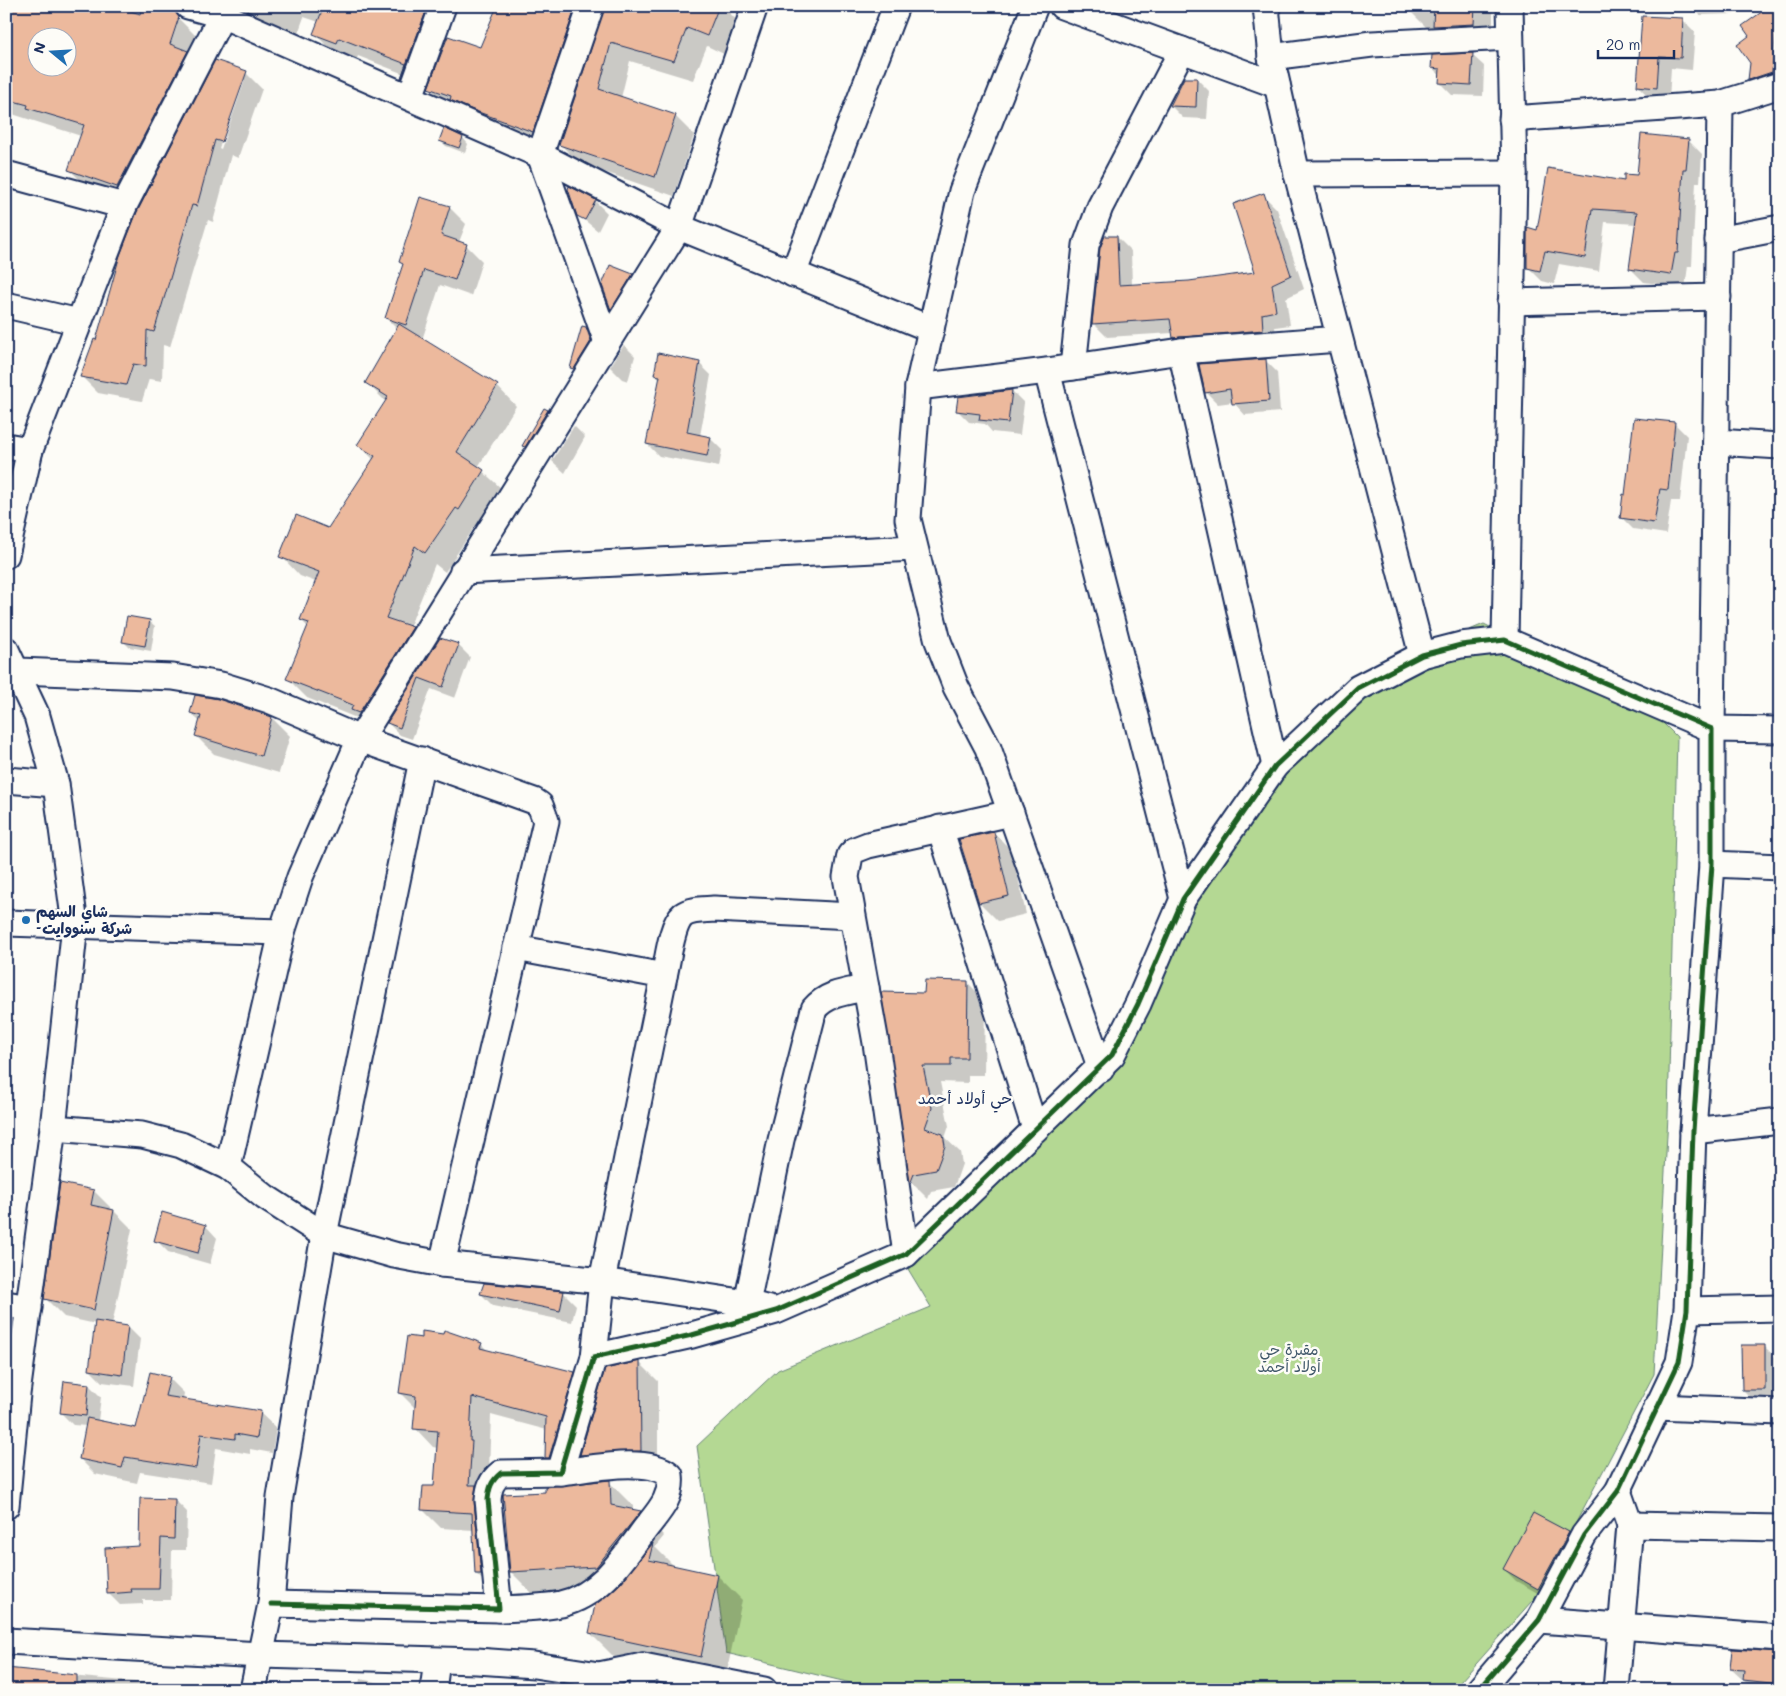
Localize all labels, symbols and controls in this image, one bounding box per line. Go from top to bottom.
north arrow [28,28,78,78]
scale bar [1598,28,1675,60]
text: 20 m [1606,34,1640,54]
text: N [28,40,50,56]
place label: شاي السهم -شركة سنووايت [36,901,132,939]
marker: شاي السهم -شركة سنووايت [20,914,32,926]
district label: حي أولاد أحمد [918,1087,1012,1113]
park label: مقبرة حي أولاد أحمد [1257,1339,1321,1376]

